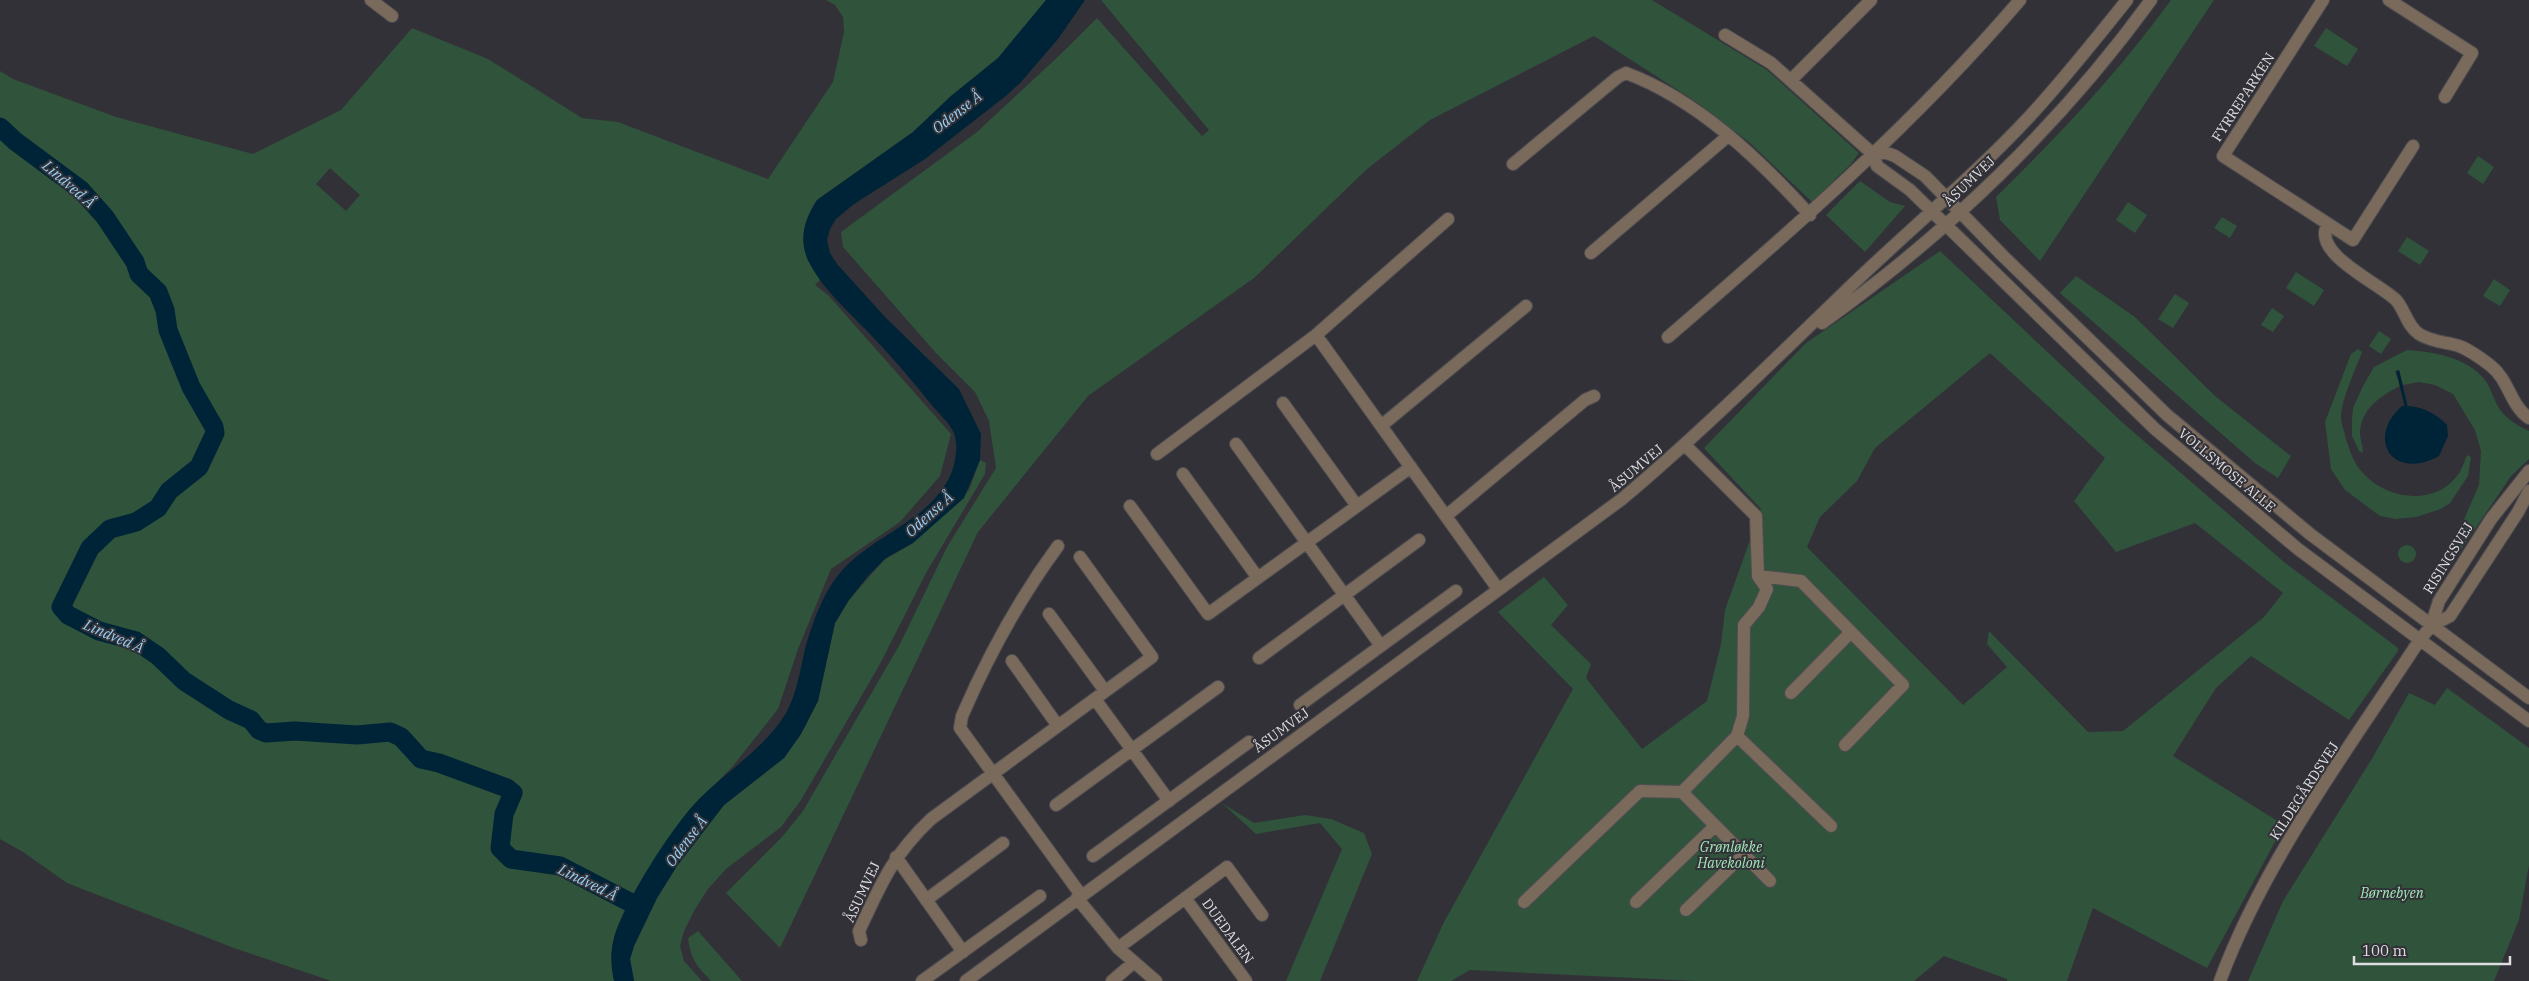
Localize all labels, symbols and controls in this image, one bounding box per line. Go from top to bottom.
street label: FYRREPARKEN [2208,49,2278,145]
water label: Odense Å [928,87,986,137]
street label: ÅSUMVEJ [1939,151,1999,210]
water label: Lindved Å [38,155,99,212]
street label: VOLLSMOSE ALLE [2175,424,2279,516]
street label: ÅSUMVEJ [1605,439,1667,496]
water label: Odense Å [901,487,957,541]
street label: RISINGSVEJ [2419,519,2477,597]
water label: Lindved Å [80,614,147,657]
street label: ÅSUMVEJ [1249,703,1313,756]
street label: KILDEGÅRDSVEJ [2265,738,2342,844]
water label: Odense Å [661,812,711,870]
park label: Grønløkke Havekoloni [1696,838,1766,872]
street label: ÅSUMVEJ [839,858,884,925]
water label: Lindved Å [554,859,621,905]
park label: Børnebyen [2359,884,2424,902]
street label: DUEDALEN [1198,895,1258,967]
scale bar [2354,934,2510,966]
text: 100 m [2362,941,2407,960]

